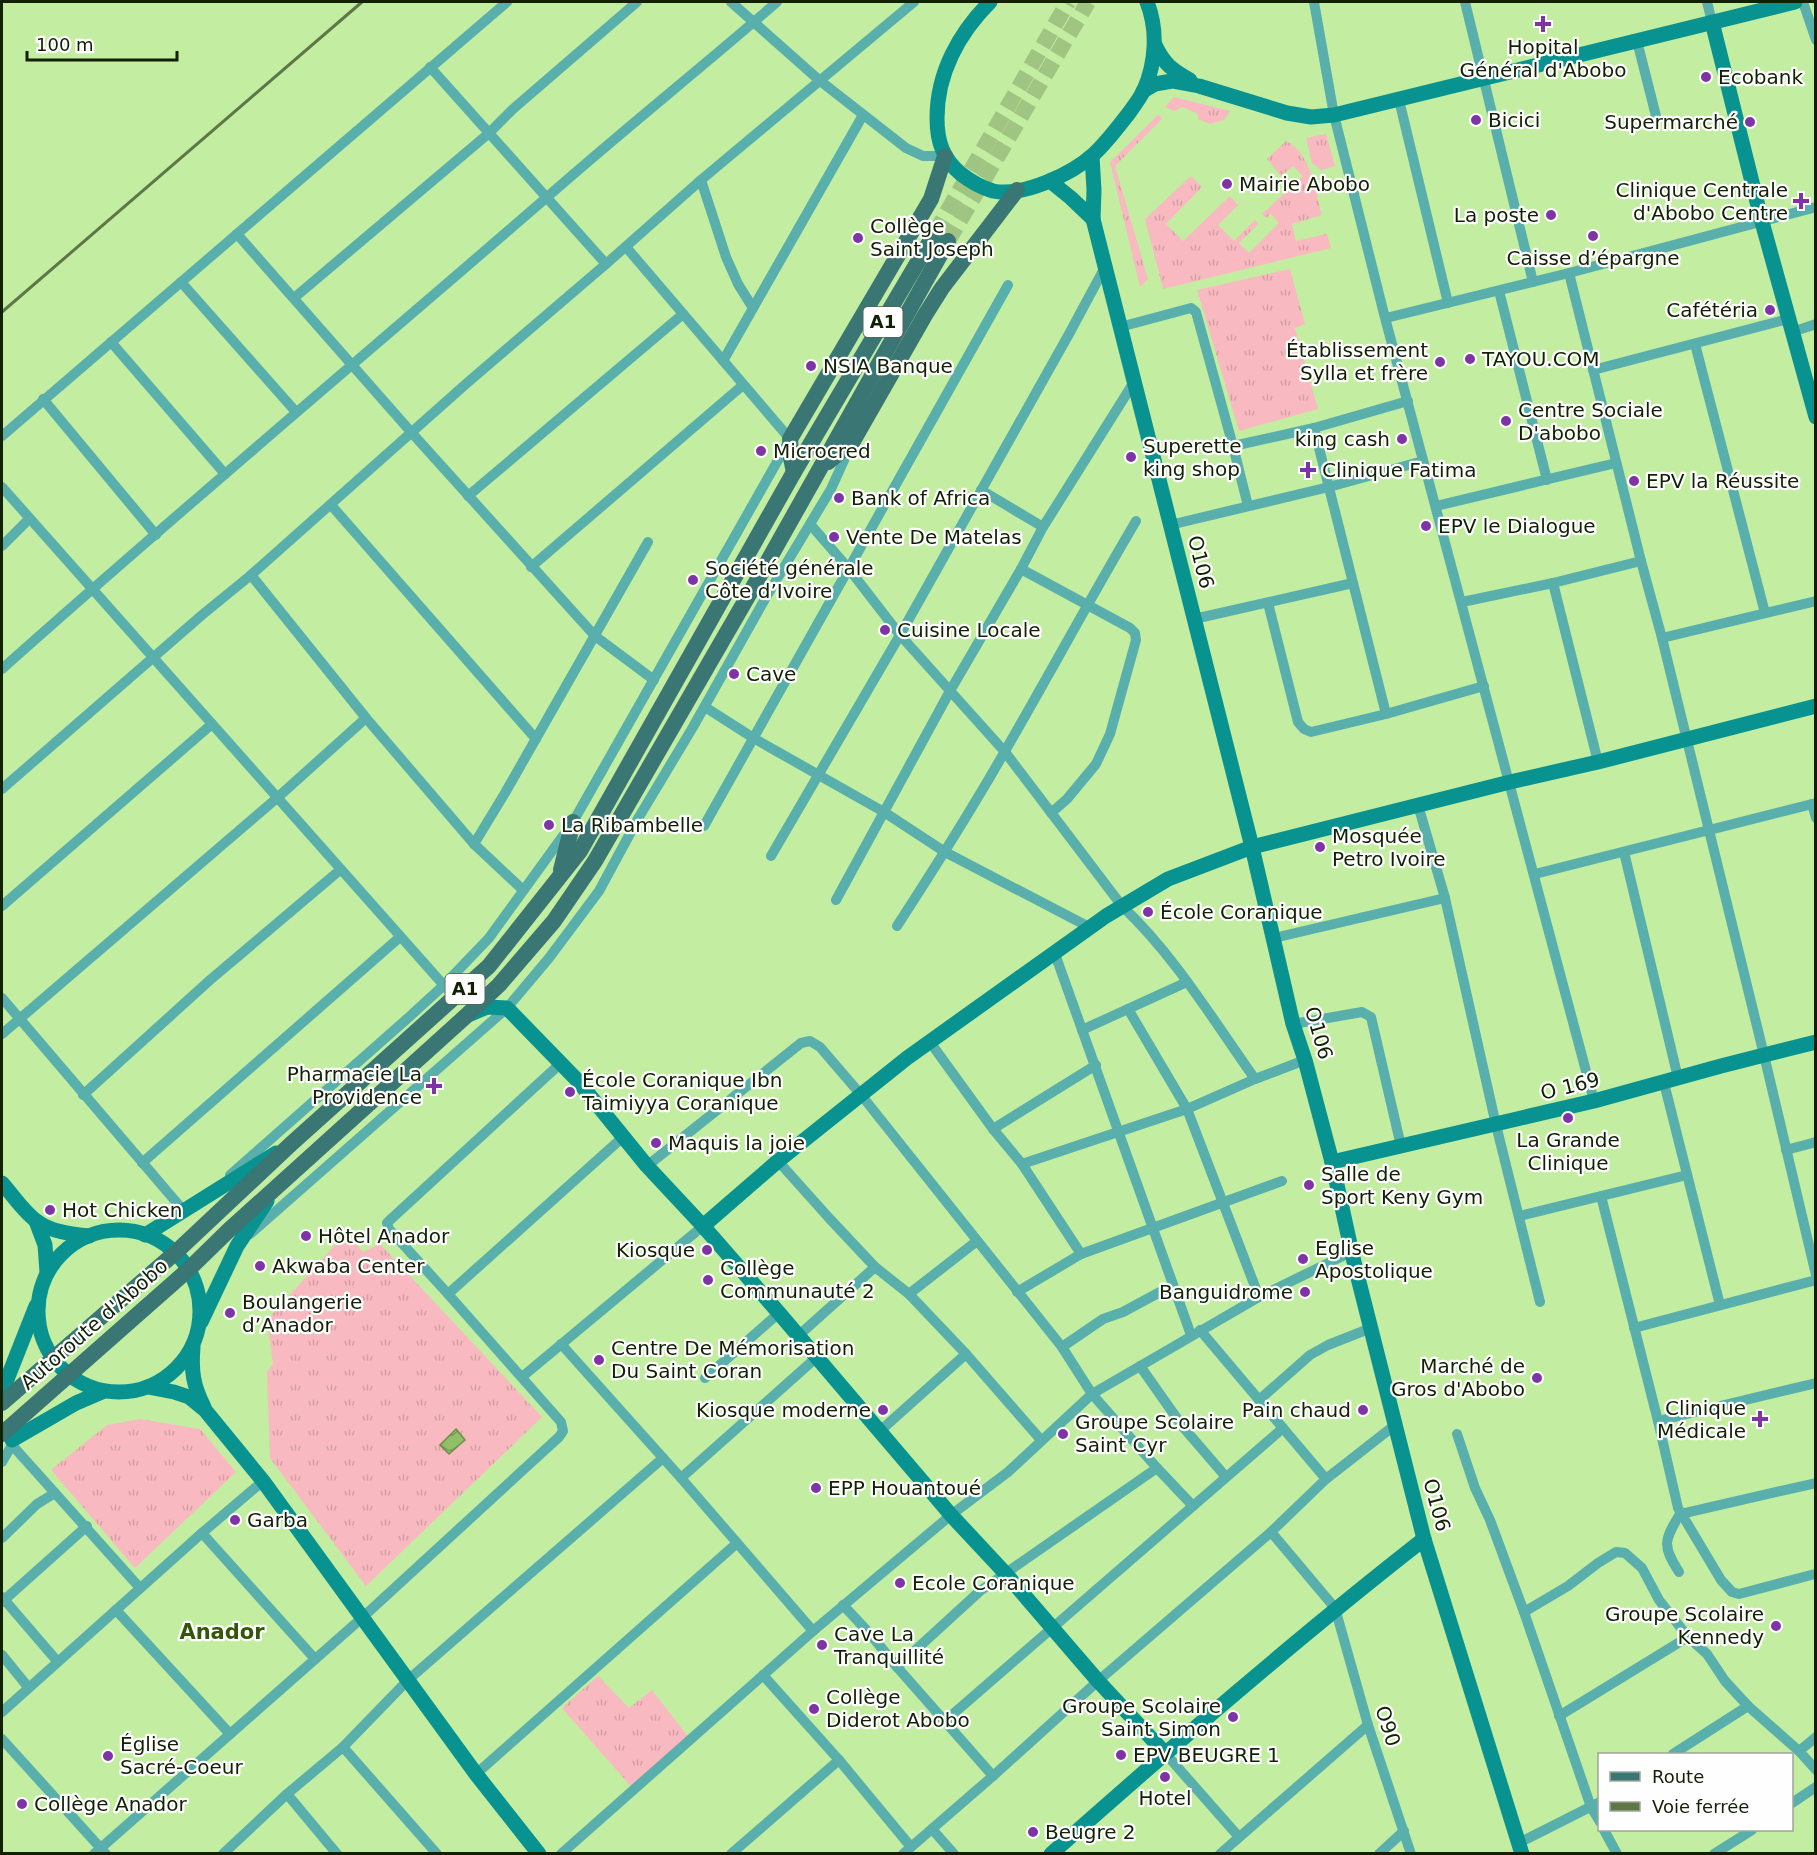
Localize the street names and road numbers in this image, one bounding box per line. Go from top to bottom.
road number: A1 [864,307,902,337]
street label: O106 [1183,533,1219,591]
road number: A1 [446,974,484,1004]
street label: O106 [1300,1004,1338,1062]
street label: O 169 [1538,1067,1602,1105]
street label: Autoroute d'Abobo [15,1253,173,1395]
street label: O106 [1418,1476,1456,1534]
street label: O90 [1370,1703,1406,1749]

